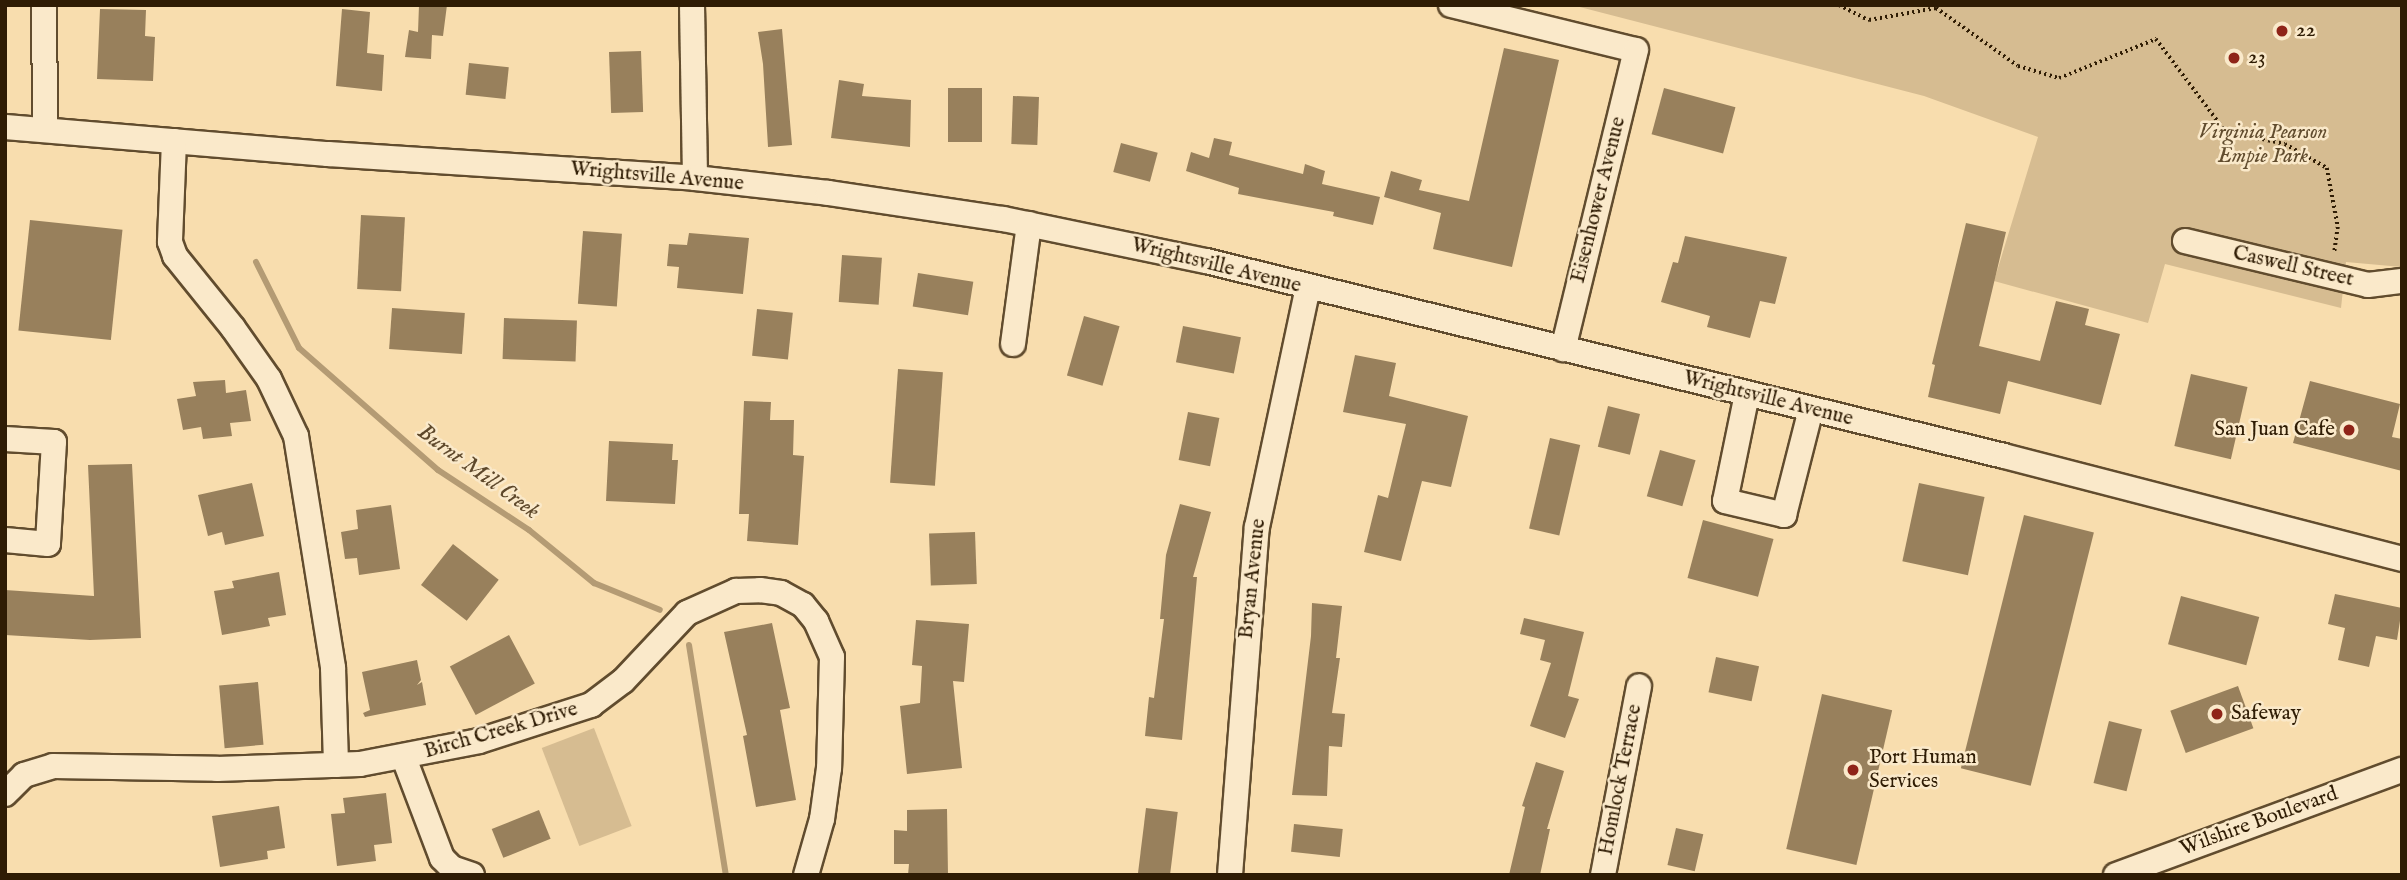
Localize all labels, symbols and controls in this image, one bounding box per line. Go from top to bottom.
place label: 22 [2296,18,2316,44]
marker: 22 [2274,23,2290,39]
place label: 23 [2248,45,2266,71]
marker: 23 [2226,50,2242,66]
street label: Eisenhower Avenue [1566,114,1632,286]
park label: Virginia Pearson Empie Park [2199,120,2327,170]
street label: Wrightsville Avenue [569,157,745,197]
street label: Wrightsville Avenue [1129,233,1303,299]
street label: Caswell Street [2230,241,2356,293]
street label: Wrightsville Avenue [1681,366,1855,432]
place label: San Juan Cafe [2214,417,2335,443]
water label: Burnt Mill Creek [412,418,544,526]
marker: San Juan Cafe [2341,422,2357,438]
street label: Bryan Avenue [1234,518,1272,640]
street label: Birch Creek Drive [421,697,581,765]
place label: Safeway [2231,701,2301,727]
street label: Homlock Terrace [1594,702,1648,858]
marker: Safeway [2209,706,2225,722]
place label: Port Human Services [1869,745,1977,795]
marker: Port Human Services [1843,760,1863,780]
street label: Wilshire Boulevard [2177,782,2341,862]

